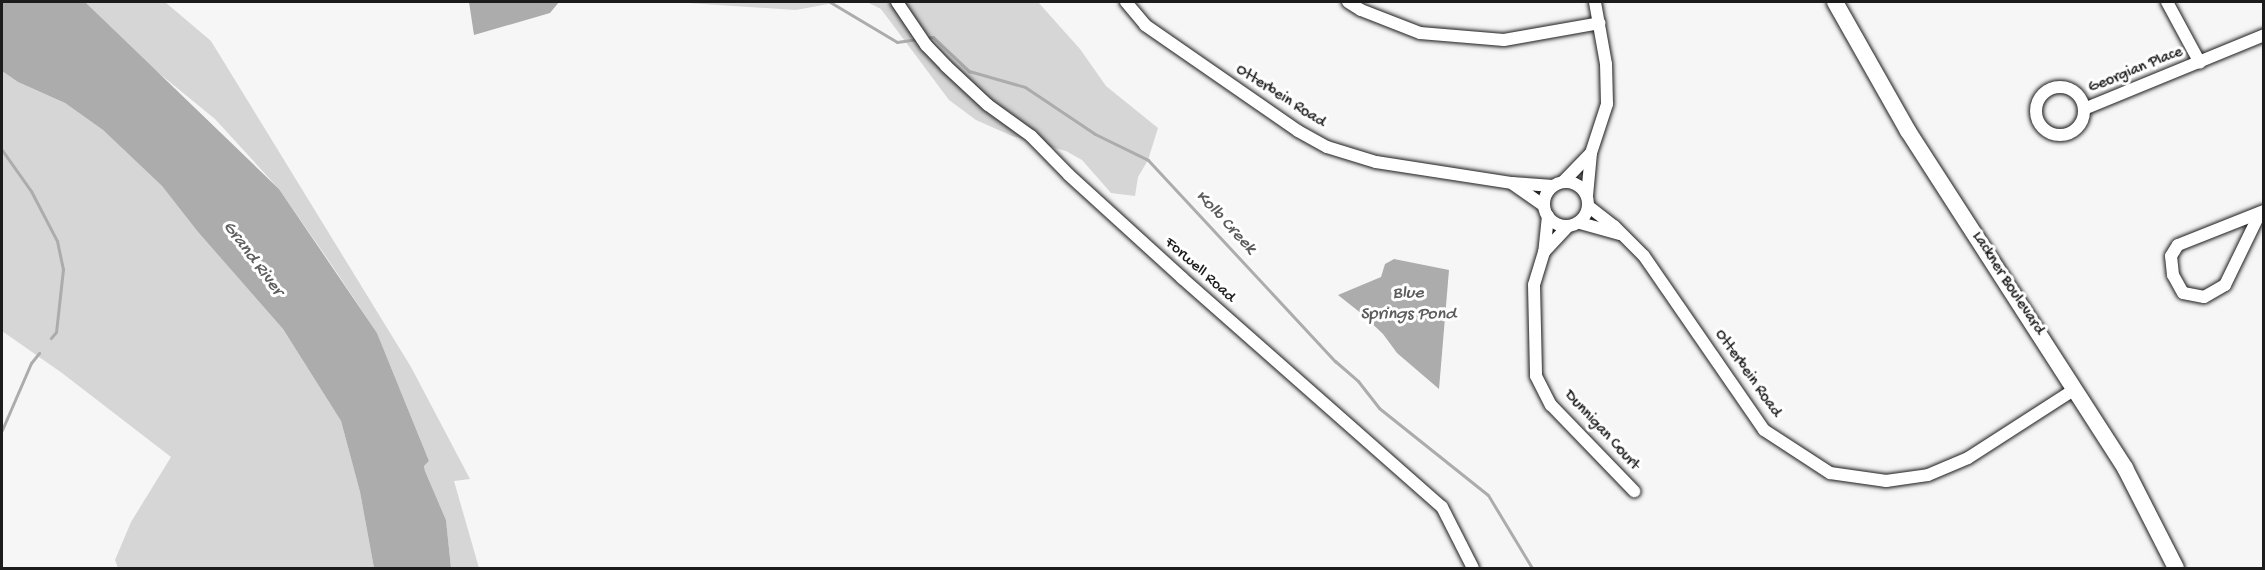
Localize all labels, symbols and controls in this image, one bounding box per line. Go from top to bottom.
street label: Georgian Place [2086,43,2186,99]
street label: Otterbein Road [1232,61,1328,133]
water label: Kolb Creek [1190,186,1260,260]
water label: Grand River [217,217,287,301]
street label: Lackner Boulevard [1966,229,2048,339]
street label: Forwell Road [1160,234,1238,308]
water label: Blue Springs Pond [1360,284,1456,326]
street label: Otterbein Road [1710,326,1784,422]
street label: Dunnigan Court [1559,387,1643,475]

